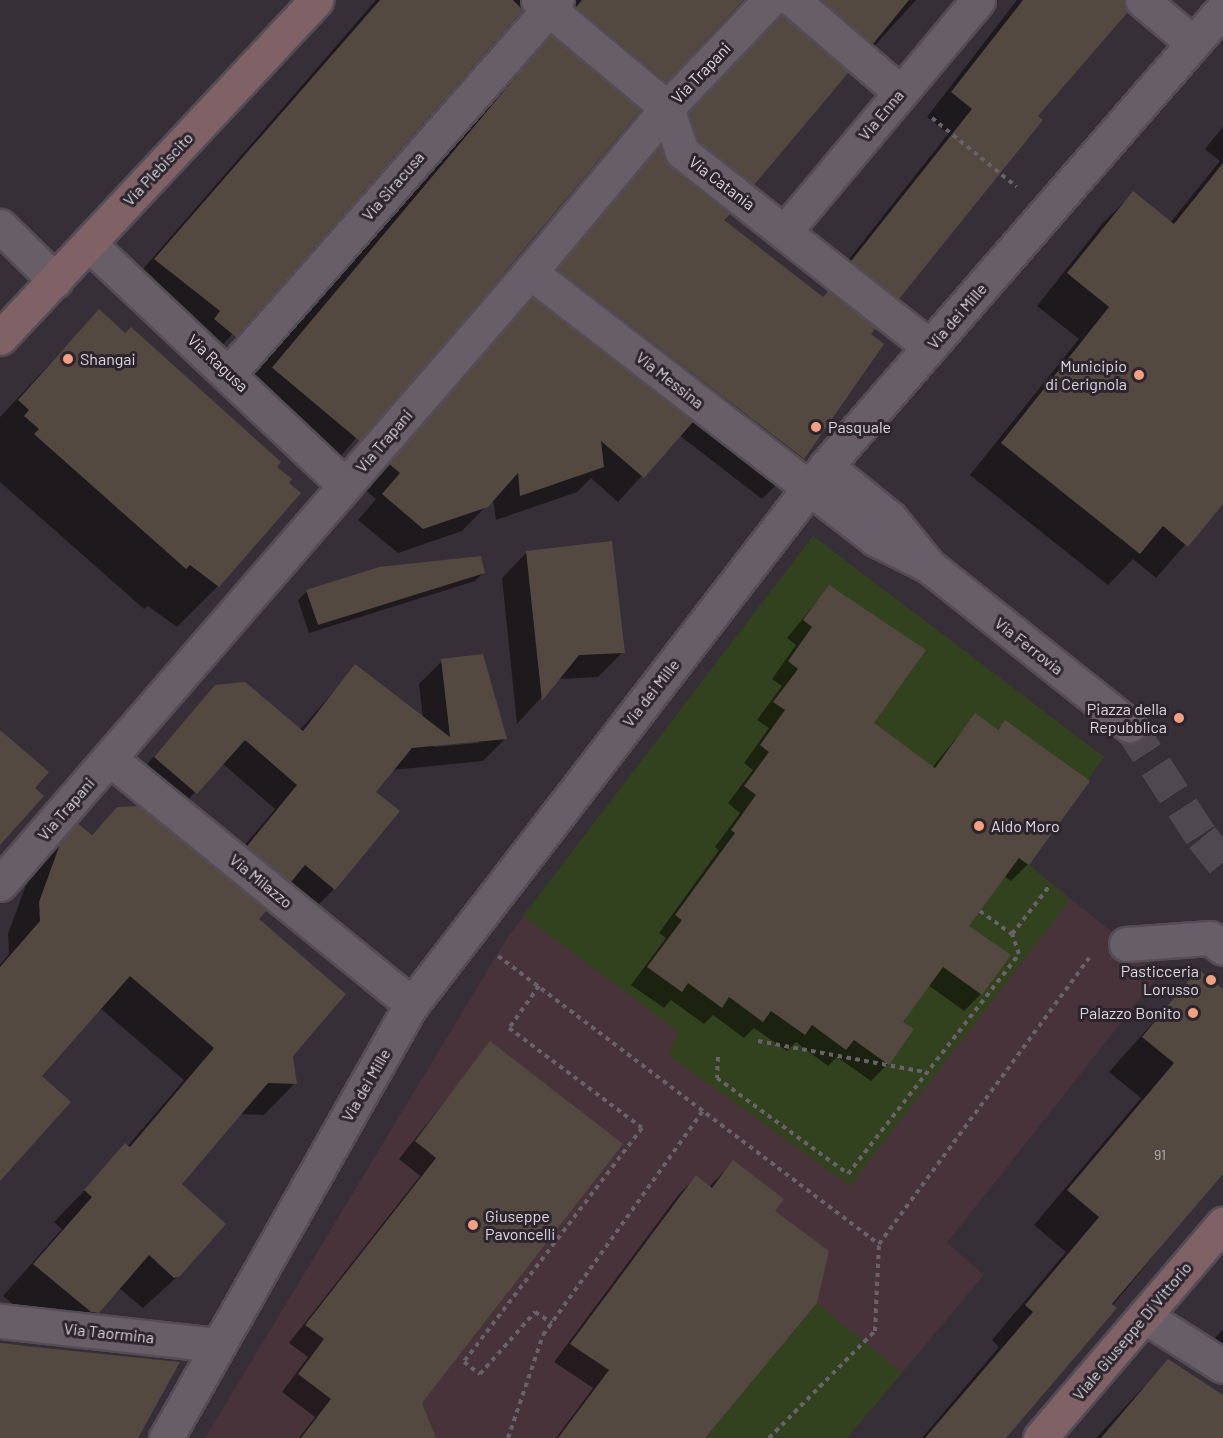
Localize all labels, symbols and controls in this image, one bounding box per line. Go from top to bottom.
street label: Via Trapani [667,39,735,107]
street label: Via Enna [854,86,908,144]
street label: Via Plebiscito [119,128,197,210]
street label: Via Siracusa [358,148,428,224]
street label: Via Catania [685,152,759,214]
street label: Via dei Mille [923,279,991,353]
street label: Via Ragusa [184,330,252,396]
street label: Via Messina [632,348,708,412]
place label: Shangai [80,349,136,369]
marker: Shangai [61,352,75,366]
place label: Municipio di Cerignola [1045,356,1127,394]
marker: Municipio di Cerignola [1132,368,1146,382]
street label: Via Trapani [352,406,416,476]
place label: Pasquale [828,417,891,437]
marker: Pasquale [809,420,823,434]
street label: Via Ferrovia [991,613,1067,679]
street label: Via dei Mille [619,655,683,731]
place label: Piazza della Repubblica [1087,699,1167,737]
marker: Piazza della Repubblica [1172,711,1186,725]
street label: Via Trapani [34,774,98,844]
place label: Aldo Moro [991,816,1060,836]
marker: Aldo Moro [972,819,986,833]
street label: Via Milazzo [226,850,296,912]
place label: Pasticceria Lorusso [1121,961,1199,999]
marker: Pasticceria Lorusso [1204,973,1218,987]
place label: Palazzo Bonito [1080,1003,1181,1023]
marker: Palazzo Bonito [1186,1006,1200,1020]
street label: Via dei Mille [337,1045,395,1125]
house number: 91 [1154,1147,1166,1163]
place label: Giuseppe Pavoncelli [485,1206,555,1244]
marker: Giuseppe Pavoncelli [466,1218,480,1232]
street label: Viale Giuseppe Di Vittorio [1069,1258,1195,1404]
street label: Via Taormina [63,1319,155,1347]

